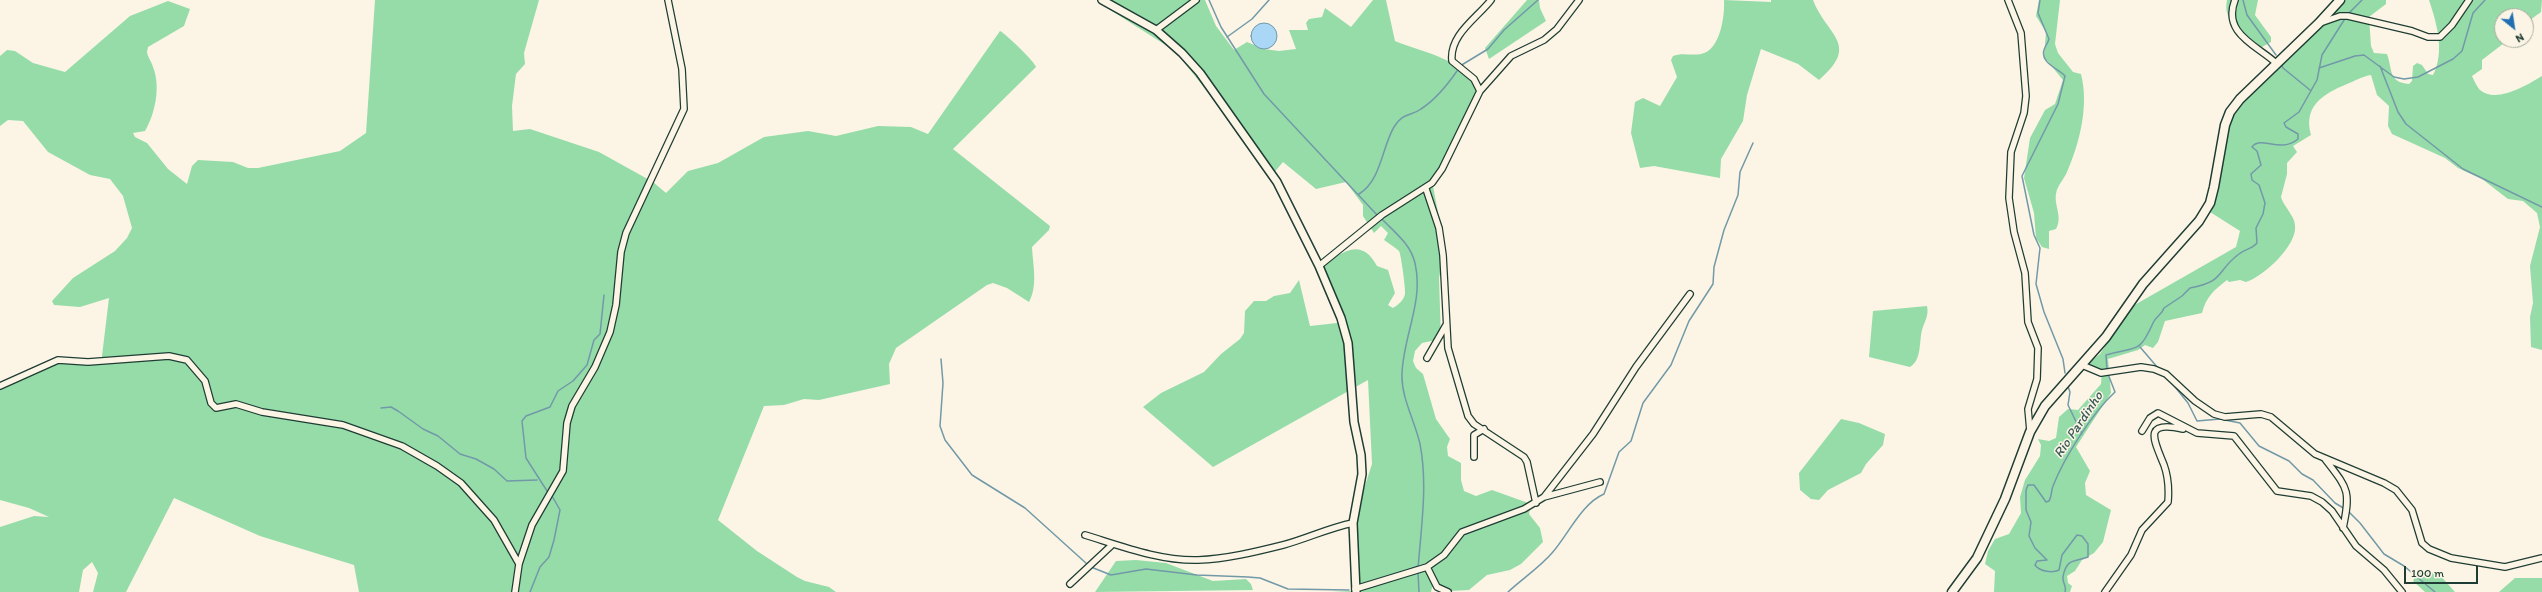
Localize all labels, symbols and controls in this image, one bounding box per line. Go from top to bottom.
north arrow [2494,8,2534,48]
text: N [2513,30,2526,45]
water label: Rio Pardinho [2051,389,2107,461]
scale bar [2406,558,2480,584]
text: 100 m [2411,566,2444,580]

